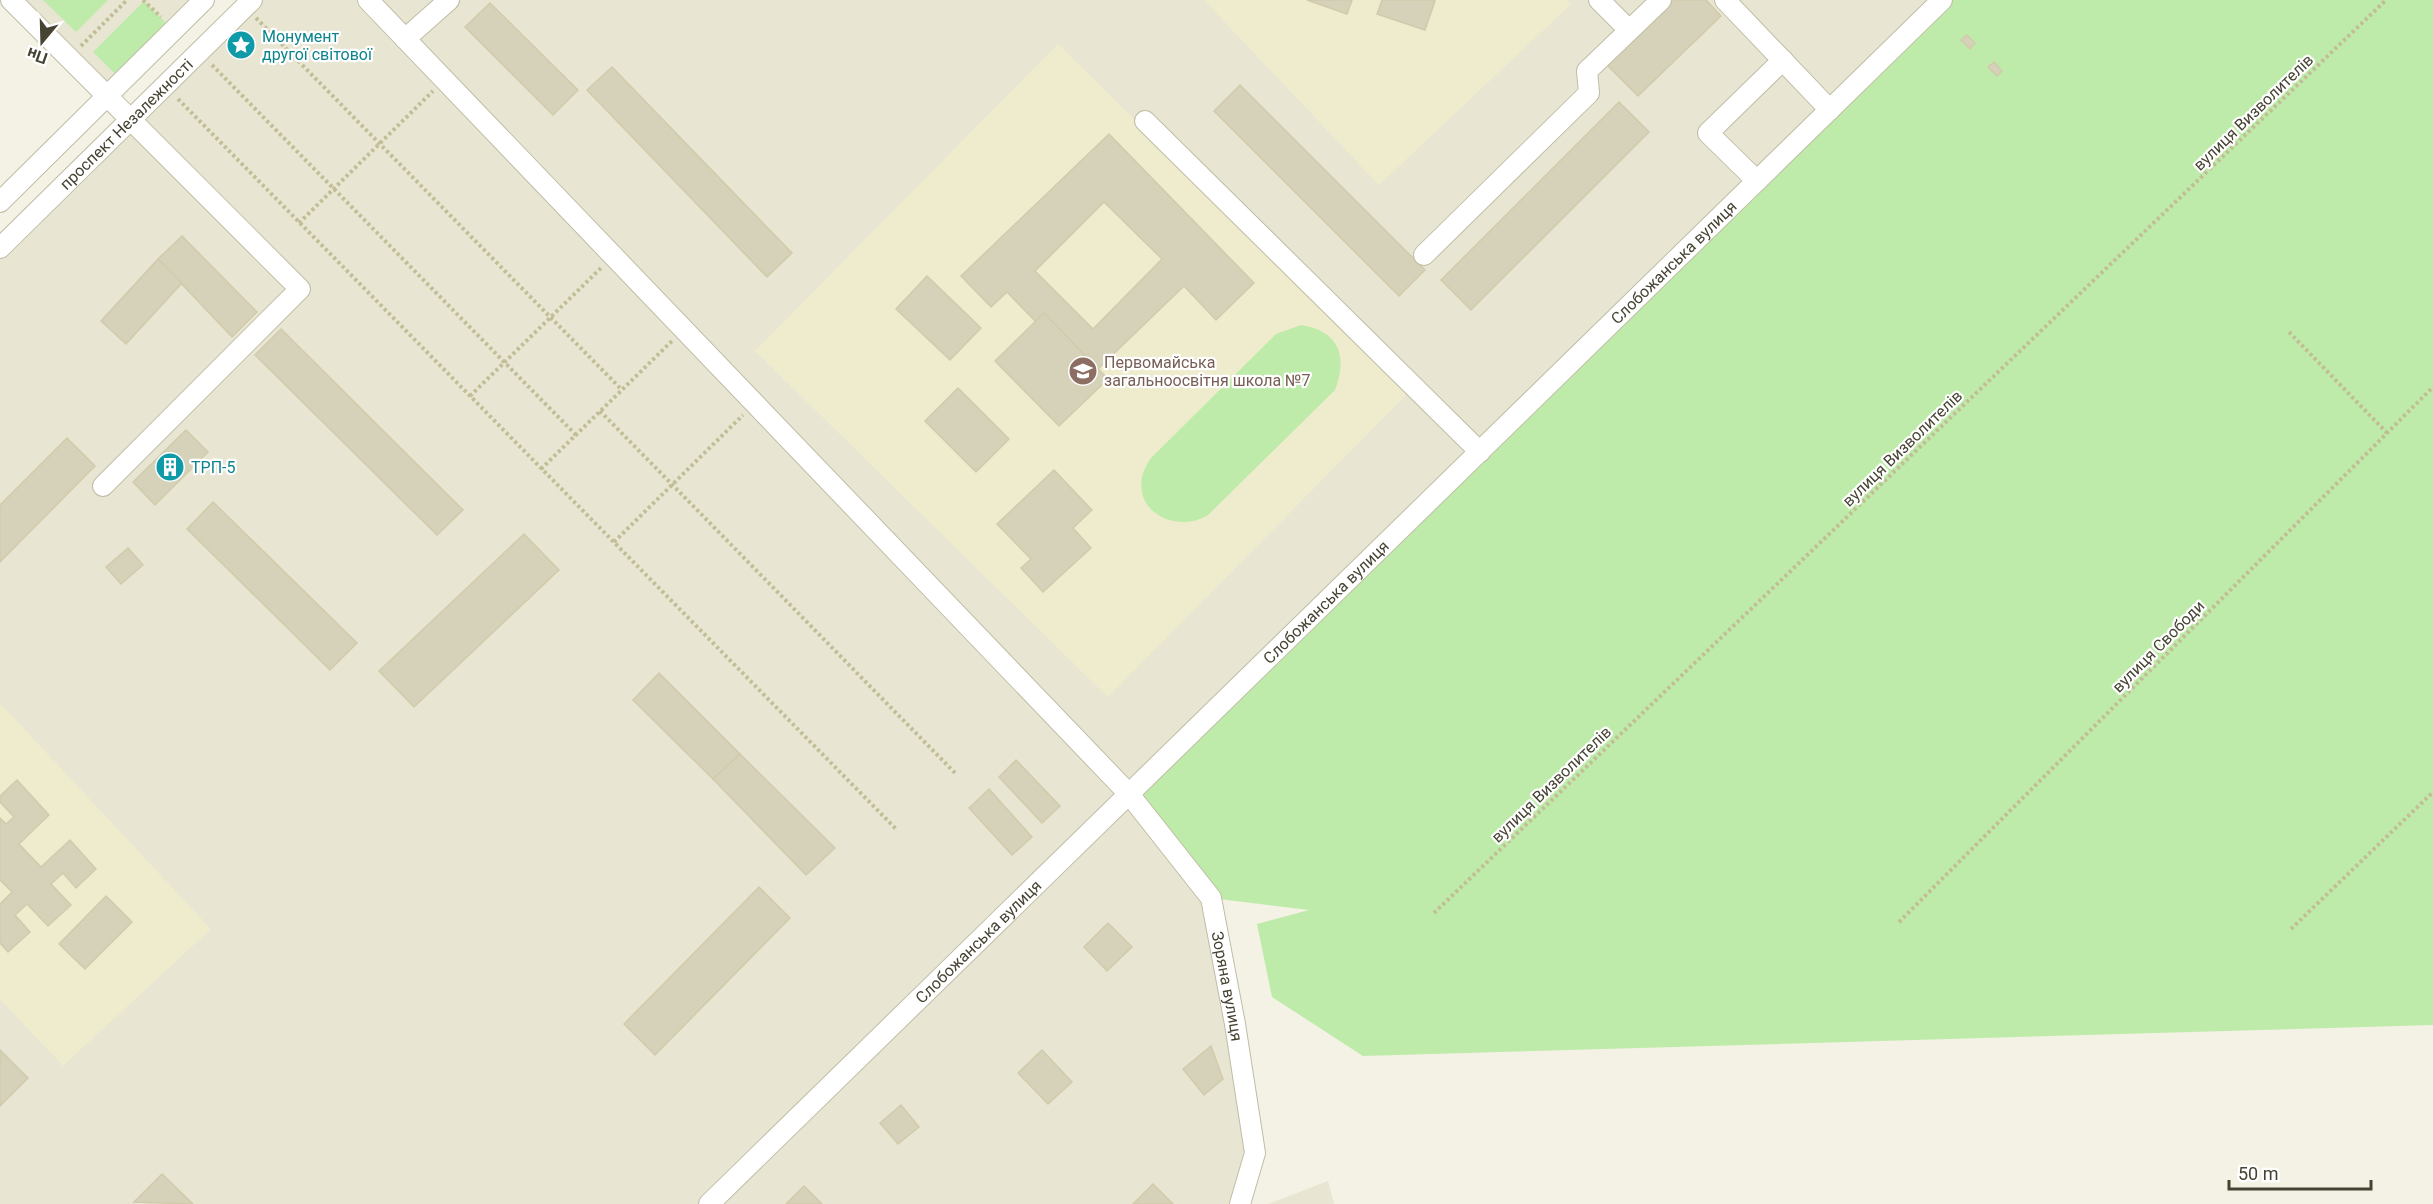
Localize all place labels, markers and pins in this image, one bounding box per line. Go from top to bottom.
place label: Монумент другої світової [262,27,373,64]
place icon: Монумент другої світової [225,29,257,61]
place label: Первомайська загальноосвітня школа №7 [1104,353,1311,390]
school or university icon: Первомайська загальноосвітня школа №7 [1067,355,1099,387]
building icon: ТРП-5 [154,451,186,483]
place label: ТРП-5 [191,458,235,477]

